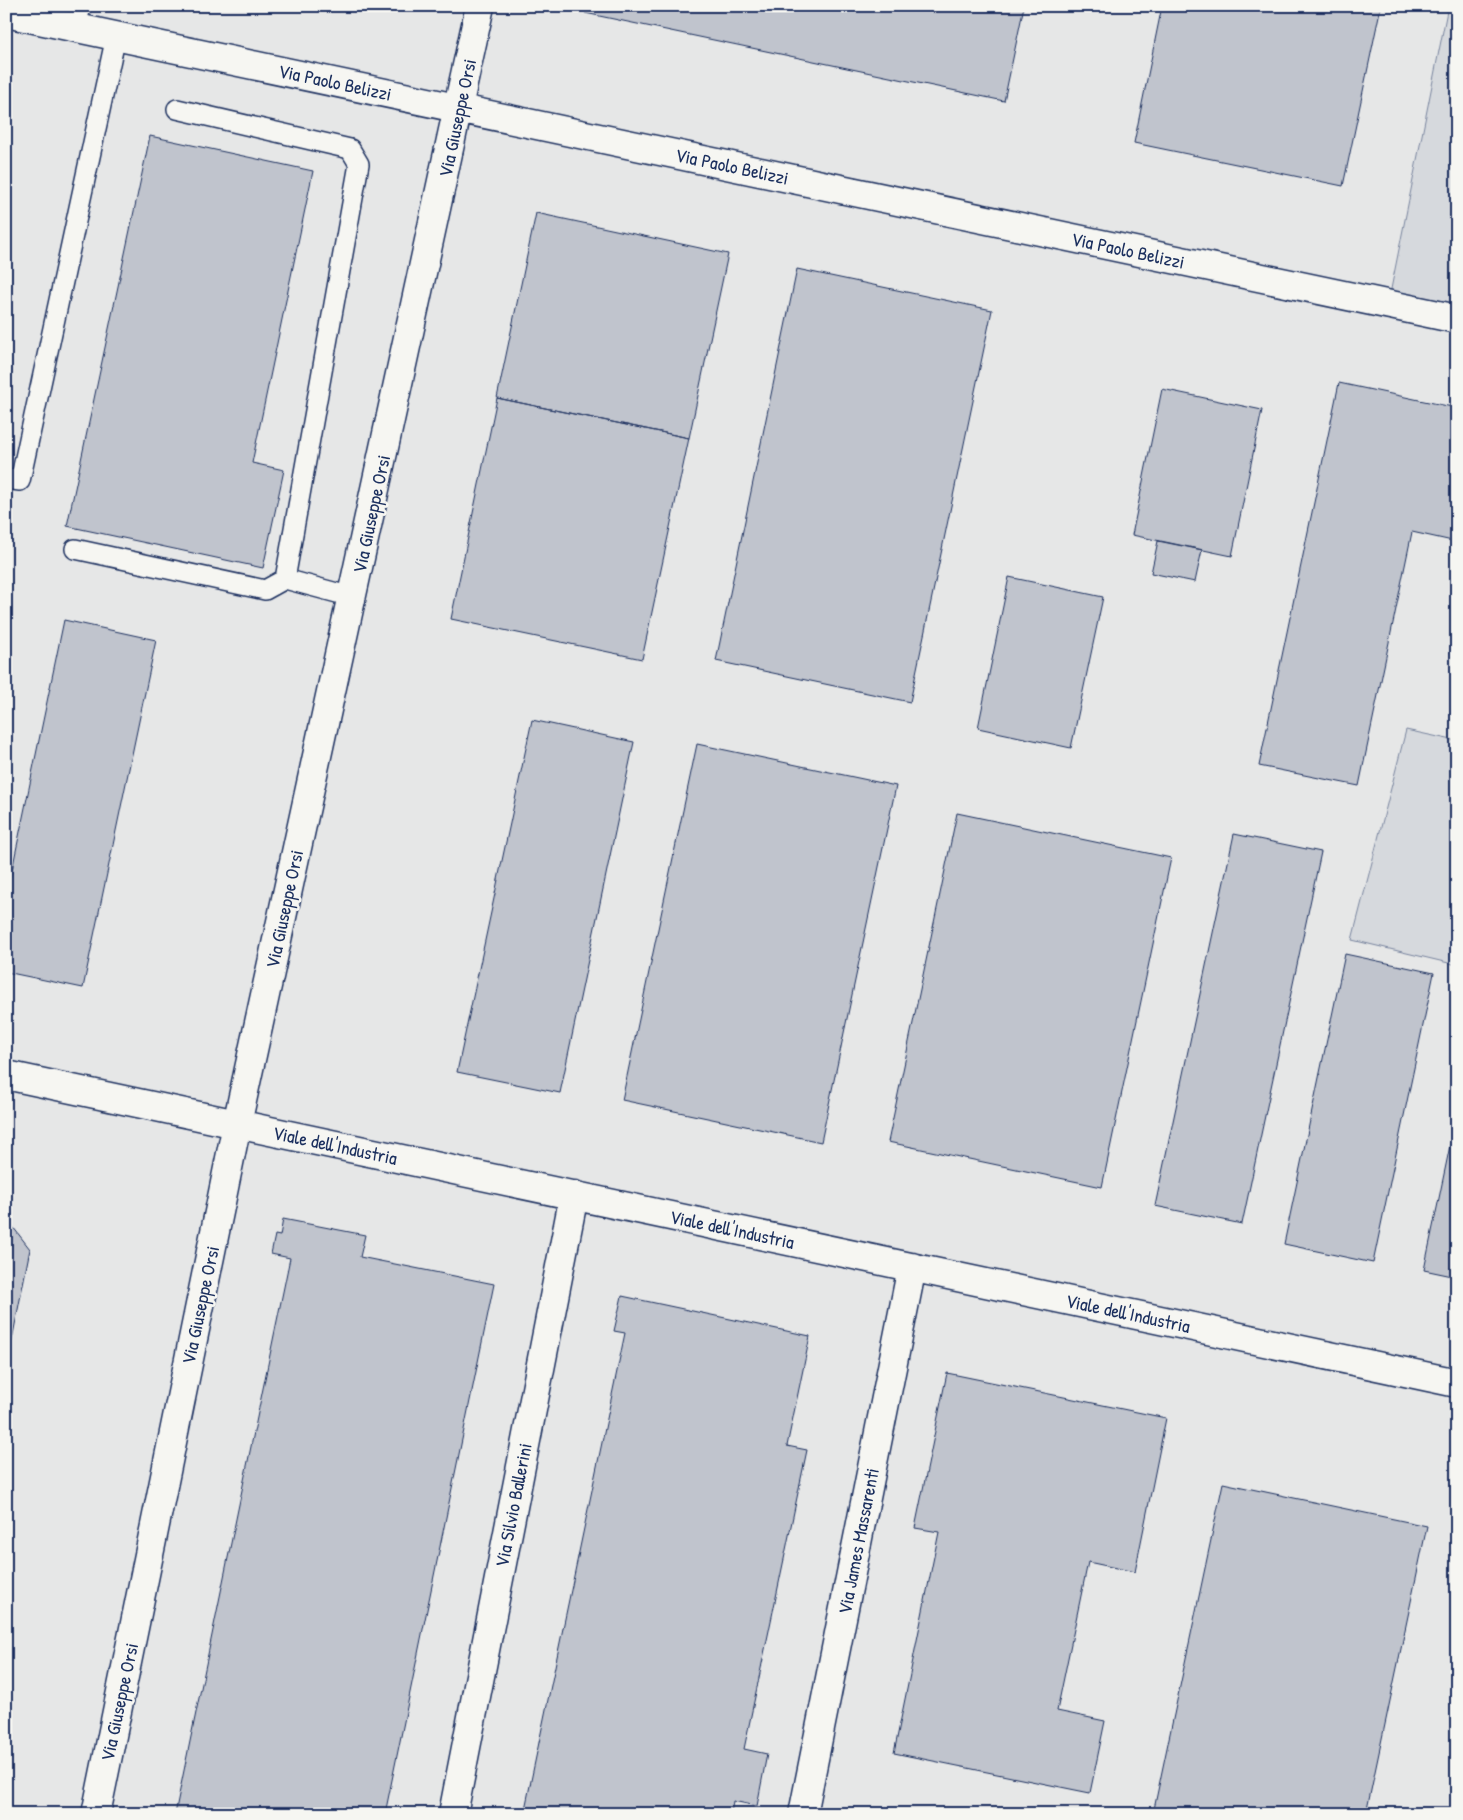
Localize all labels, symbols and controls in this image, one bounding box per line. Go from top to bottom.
street label: Via Giuseppe Orsi [432,56,482,180]
street label: Via Paolo Belizzi [276,57,394,107]
street label: Via Paolo Belizzi [673,141,791,191]
street label: Via Paolo Belizzi [1069,225,1187,275]
street label: Via Giuseppe Orsi [346,452,396,576]
street label: Via Giuseppe Orsi [259,847,309,971]
street label: Viale dell'Industria [270,1119,400,1171]
street label: Viale dell'Industria [667,1203,797,1255]
street label: Via Giuseppe Orsi [175,1243,225,1367]
street label: Viale dell'Industria [1063,1287,1193,1339]
street label: Via Silvio Ballerini [488,1441,538,1569]
street label: Via James Massarenti [831,1466,885,1616]
street label: Via Giuseppe Orsi [94,1640,144,1764]

